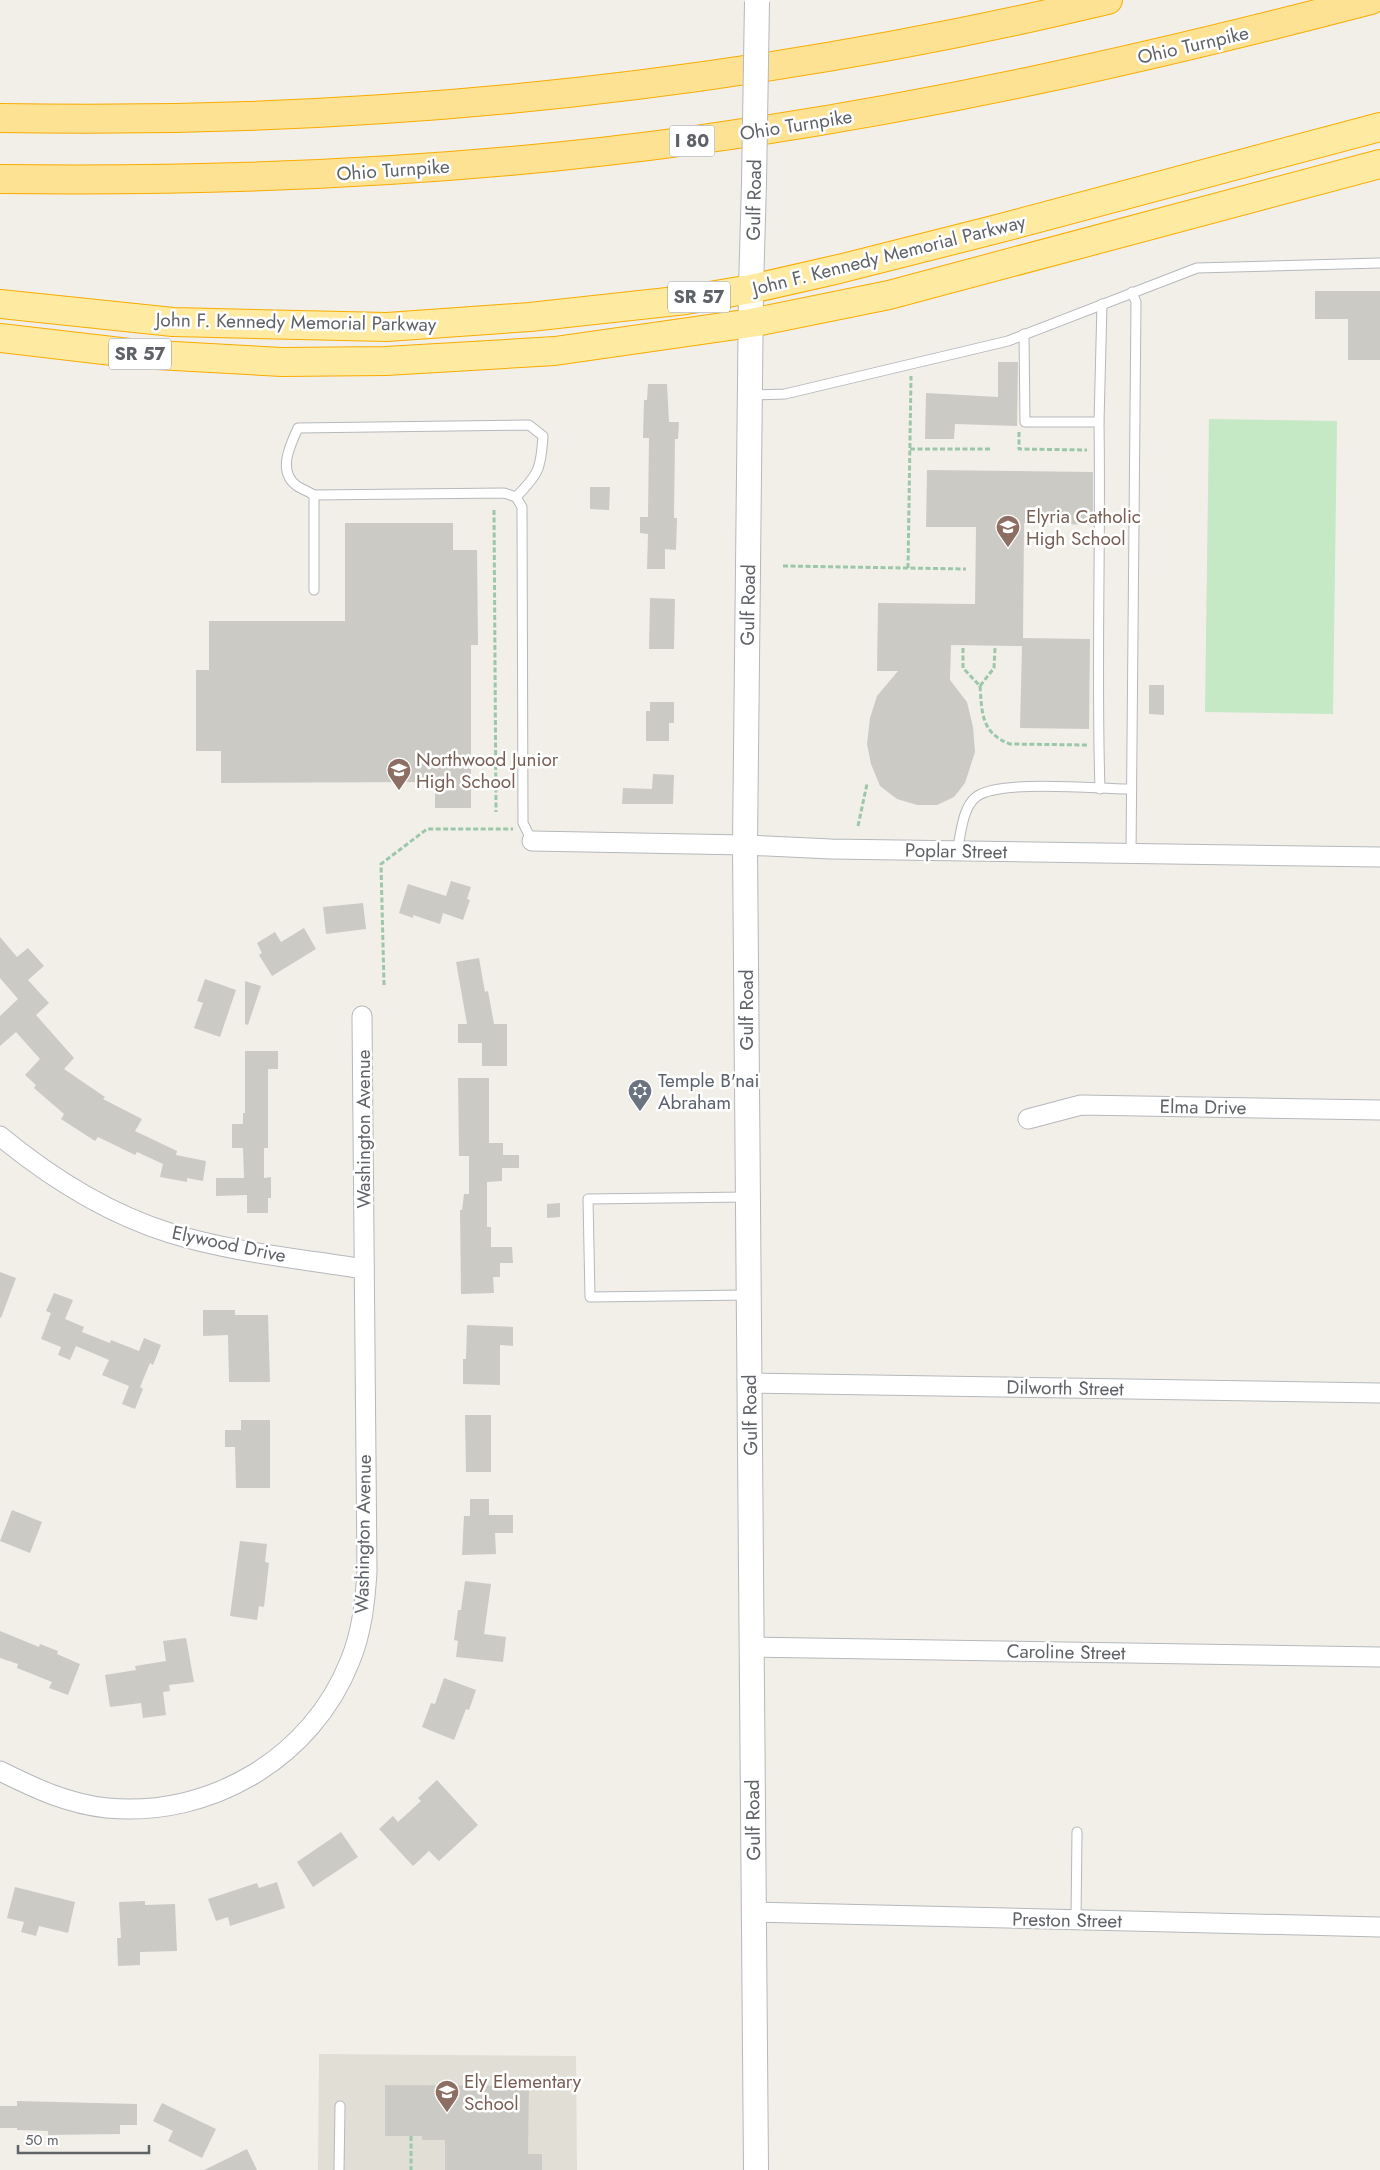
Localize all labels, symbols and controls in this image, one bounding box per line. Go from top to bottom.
street label: Ohio Turnpike [1135,19,1251,71]
street label: Ohio Turnpike [738,103,854,147]
road number: I 80 [670,125,714,156]
street label: Ohio Turnpike [335,153,451,187]
street label: Gulf Road [740,159,768,241]
street label: John F. Kennedy Memorial Parkway [747,208,1029,303]
road number: SR 57 [668,282,730,312]
street label: John F. Kennedy Memorial Parkway [153,306,437,338]
road number: SR 57 [109,338,171,369]
place label: Elyria Catholic High School [1026,503,1141,552]
school or university icon: Elyria Catholic High School [995,514,1021,548]
street label: Gulf Road [734,564,762,646]
place label: Northwood Junior High School [416,746,559,795]
school or university icon: Northwood Junior High School [386,757,412,791]
street label: Poplar Street [905,837,1008,865]
street label: Gulf Road [733,969,760,1051]
street label: Washington Avenue [350,1049,377,1209]
place label: Temple B'nai Abraham [658,1067,759,1116]
synagogue icon: Temple B'nai Abraham [627,1078,653,1112]
street label: Elma Drive [1159,1093,1247,1121]
street label: Elywood Drive [170,1219,289,1269]
street label: Dilworth Street [1006,1373,1124,1403]
street label: Gulf Road [736,1374,764,1456]
street label: Washington Avenue [348,1454,378,1614]
street label: Caroline Street [1006,1637,1126,1667]
street label: Gulf Road [739,1779,767,1861]
street label: Preston Street [1012,1906,1122,1934]
place label: Ely Elementary School [464,2068,582,2117]
school or university icon: Ely Elementary School [434,2079,460,2113]
scale bar [18,2122,149,2154]
text: 50 m [25,2129,59,2151]

